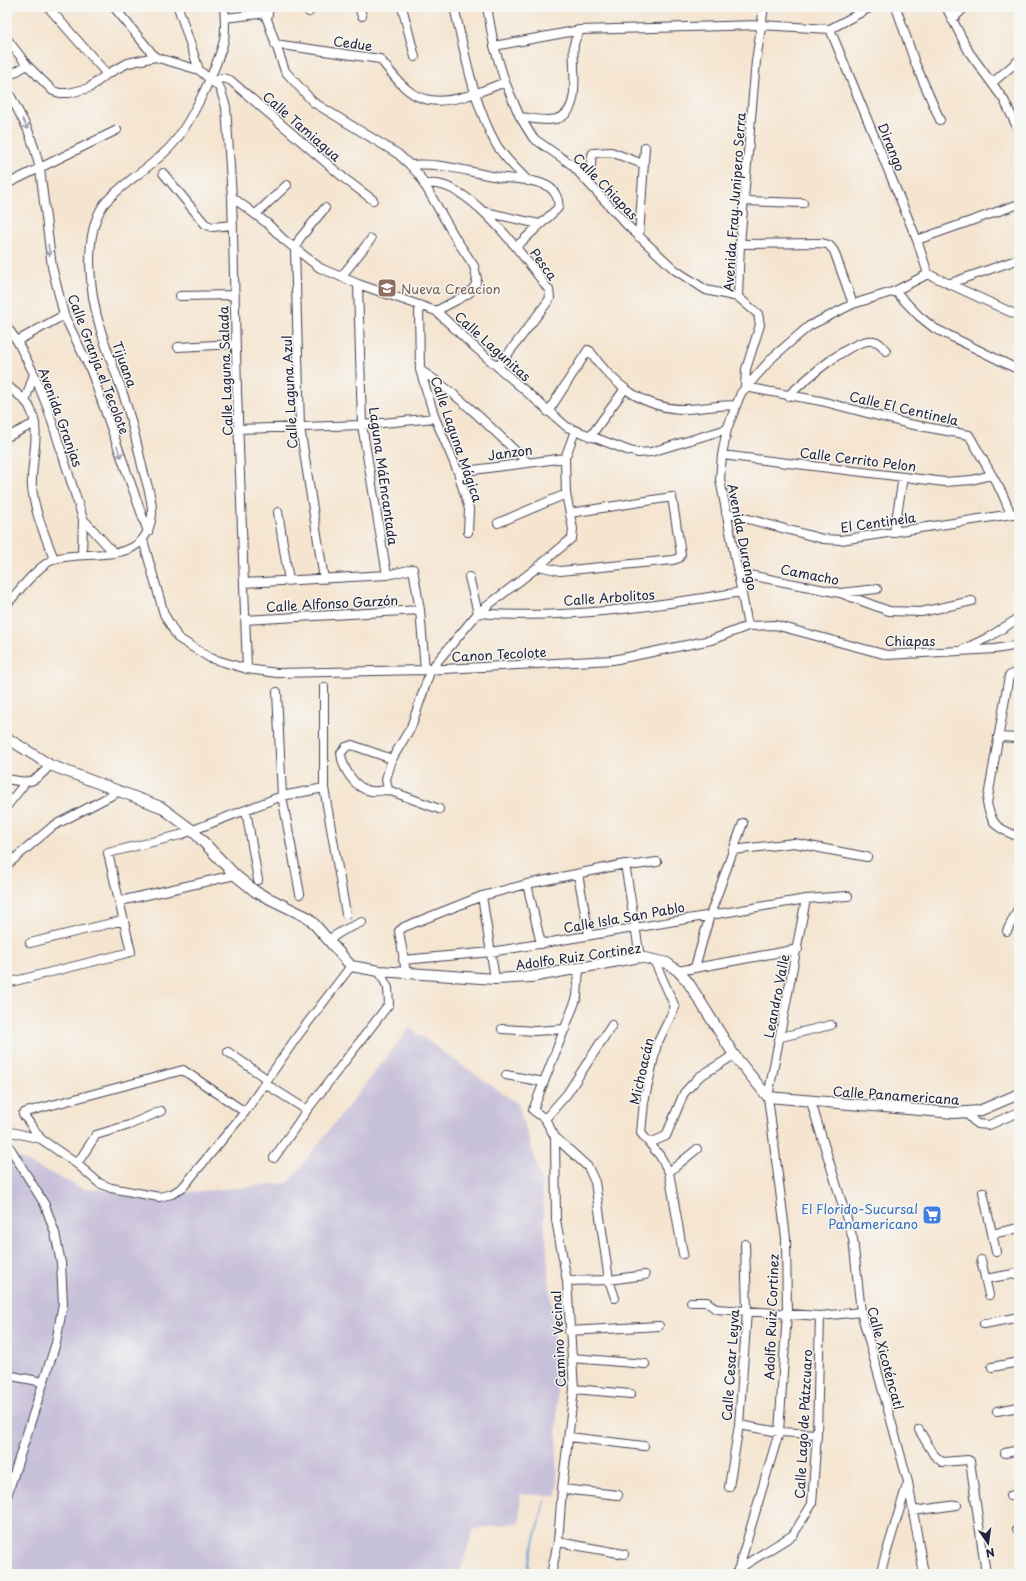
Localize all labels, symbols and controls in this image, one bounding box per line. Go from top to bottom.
street label: Cedue [332,31,374,55]
street label: Calle Tamiagua [259,87,346,166]
street label: Avenida Fray Junipero Serra [718,111,750,292]
one-way arrow [21,117,29,129]
street label: Dirango [874,120,910,174]
street label: Calle Chiapas [569,148,643,224]
one-way arrow [45,243,53,256]
street label: Pesca [526,244,563,285]
school or university icon: Nueva Creacion [376,277,398,299]
place label: Nueva Creacion [401,279,501,298]
street label: Calle Granja el Tecolote [63,291,135,437]
street label: Calle Laguna Salada [213,305,237,436]
street label: Calle Lagunitas [451,307,535,385]
street label: Calle Laguna Azul [277,335,301,449]
street label: Tijuana [108,338,142,390]
street label: Avenida Granjas [34,365,88,469]
street label: Calle Laguna Mágica [427,373,488,505]
street label: Calle El Centinela [848,386,961,430]
street label: Laguna MáEncantada [365,406,403,547]
street label: Janzon [486,439,534,465]
street label: Calle Cerrito Pelon [799,442,917,476]
one-way arrow [116,445,124,457]
street label: Avenida Durango [723,482,763,592]
street label: El Centinela [839,507,918,537]
street label: Camacho [779,559,841,589]
street label: Calle Arbolitos [563,584,655,610]
street label: Calle Alfonso Garzón [265,590,399,616]
street label: Chiapas [885,631,935,650]
street label: Canon Tecolote [451,642,547,666]
street label: Calle Isla San Pablo [562,897,686,937]
street label: Adolfo Ruiz Cortinez [514,938,642,974]
street label: Leandro Valle [759,953,793,1039]
street label: Michoacán [624,1036,658,1106]
street label: Calle Panamericana [832,1081,961,1109]
place label: El Florido-Sucursal Panamericano [801,1199,918,1233]
supermarket icon: El Florido-Sucursal Panamericano [921,1204,943,1226]
street label: Adolfo Ruiz Cortinez [759,1254,783,1380]
street label: Camino Vecinal [546,1290,570,1388]
street label: Calle Xicoténcatl [863,1304,909,1412]
street label: Calle Cesar Leyva [717,1308,743,1422]
street label: Calle Lago de Pátzcuaro [790,1349,816,1499]
north arrow [968,1523,1008,1563]
text: N [984,1544,997,1563]

